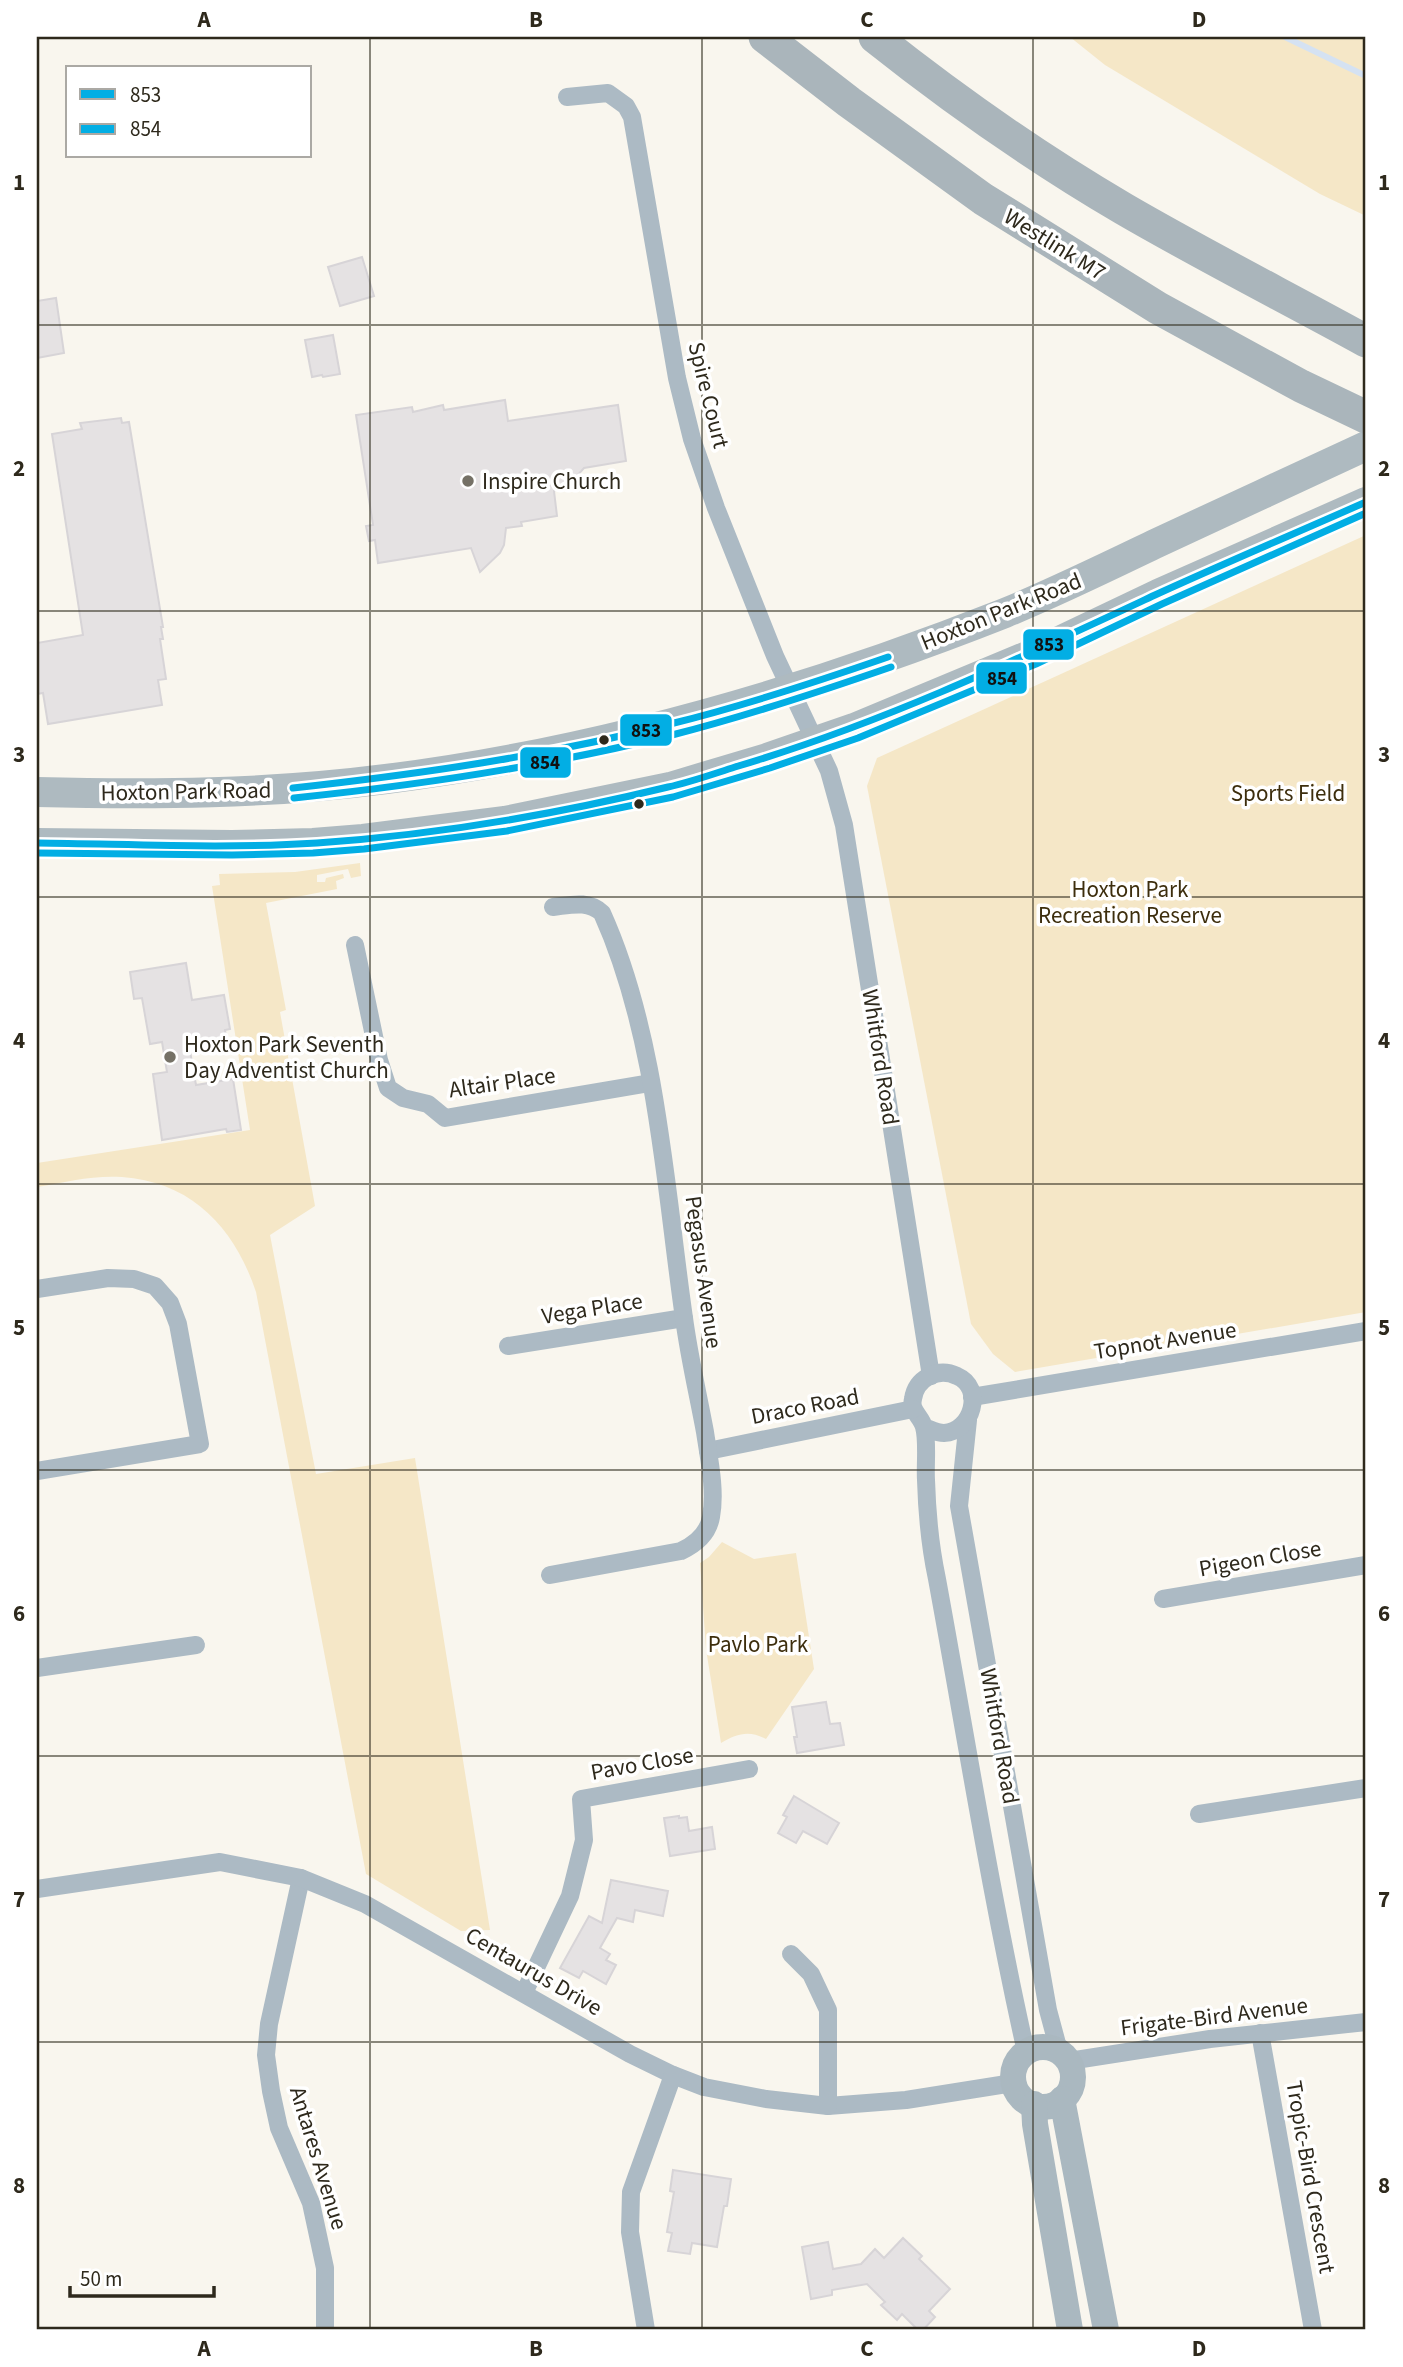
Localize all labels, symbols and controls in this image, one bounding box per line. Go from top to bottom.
text: A [196,3,211,36]
text: B [529,3,543,36]
text: C [860,3,874,36]
text: D [1192,3,1206,36]
legend [66,66,312,158]
text: 853 [130,80,161,110]
text: 854 [130,114,161,144]
text: 1 [13,166,25,199]
text: 1 [1378,166,1390,199]
street label: Westlink M7 [997,200,1112,289]
street label: Spire Court [679,339,738,452]
text: 2 [13,452,25,485]
text: 2 [1378,452,1390,485]
place label: Inspire Church [482,465,621,498]
marker: Inspire Church [460,473,476,489]
street label: Hoxton Park Road [916,564,1087,659]
line badge: 853 [1022,628,1075,661]
text: 853 [1034,632,1064,659]
line badge: 854 [975,661,1028,695]
text: 854 [987,666,1017,693]
line badge: 853 [619,713,673,747]
text: 853 [631,718,661,745]
unlabelled marker [597,733,611,747]
text: 3 [13,738,25,771]
text: 3 [1378,738,1390,771]
line badge: 854 [519,746,572,779]
text: 854 [530,750,560,777]
street label: Hoxton Park Road [100,774,272,809]
park label: Sports Field [1231,777,1345,810]
unlabelled marker [632,797,646,811]
park label: Hoxton Park Recreation Reserve [1038,873,1222,932]
street label: Whitford Road [853,987,908,1127]
text: 4 [13,1024,25,1057]
text: 4 [1378,1024,1390,1057]
place label: Hoxton Park Seventh Day Adventist Church [184,1028,389,1087]
marker: Hoxton Park Seventh Day Adventist Church [162,1049,178,1065]
street label: Altair Place [447,1059,558,1106]
street label: Pegasus Avenue [676,1194,731,1350]
street label: Vega Place [539,1284,645,1333]
text: 5 [13,1311,25,1344]
text: 5 [1378,1311,1390,1344]
street label: Topnot Avenue [1091,1313,1239,1368]
street label: Draco Road [748,1380,862,1433]
street label: Pigeon Close [1196,1532,1324,1585]
text: 6 [13,1597,25,1630]
text: 6 [1378,1597,1390,1630]
park label: Pavlo Park [708,1628,809,1661]
street label: Whitford Road [971,1666,1028,1807]
street label: Pavo Close [588,1738,696,1789]
text: 7 [13,1883,25,1916]
text: 7 [1378,1883,1390,1916]
street label: Centaurus Drive [459,1919,608,2024]
street label: Frigate-Bird Avenue [1119,1989,1310,2044]
street label: Tropic-Bird Crescent [1277,2078,1344,2276]
street label: Antares Avenue [281,2082,356,2234]
text: 8 [13,2169,25,2202]
text: 8 [1378,2169,1390,2202]
scale bar [70,2255,214,2299]
text: 50 m [80,2264,122,2294]
text: A [196,2332,211,2365]
text: B [529,2332,543,2365]
text: C [860,2332,874,2365]
text: D [1192,2332,1206,2365]

